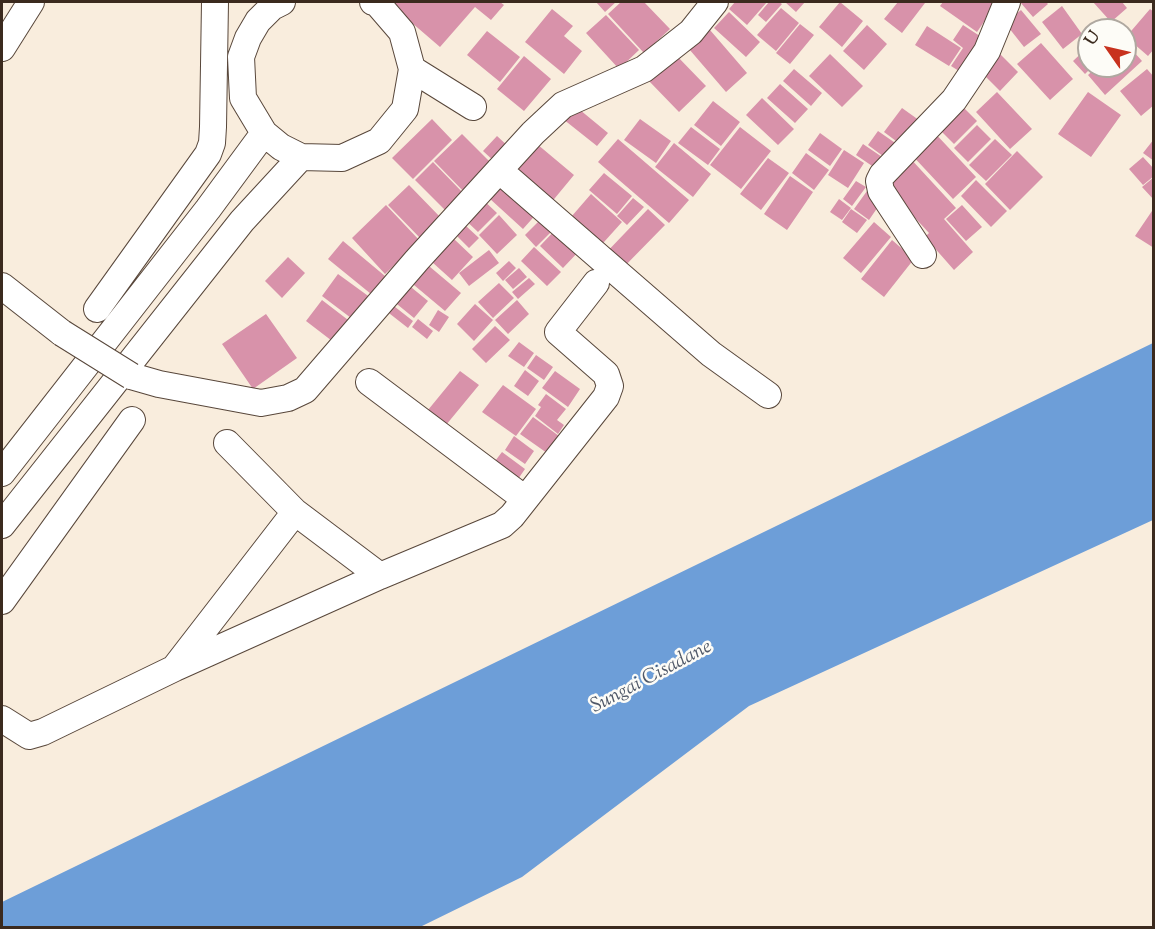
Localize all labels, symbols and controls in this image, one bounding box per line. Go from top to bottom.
north arrow [1077,18,1137,78]
text: U [1080,27,1106,51]
water label: Sungai Cisadane [587,636,717,720]

